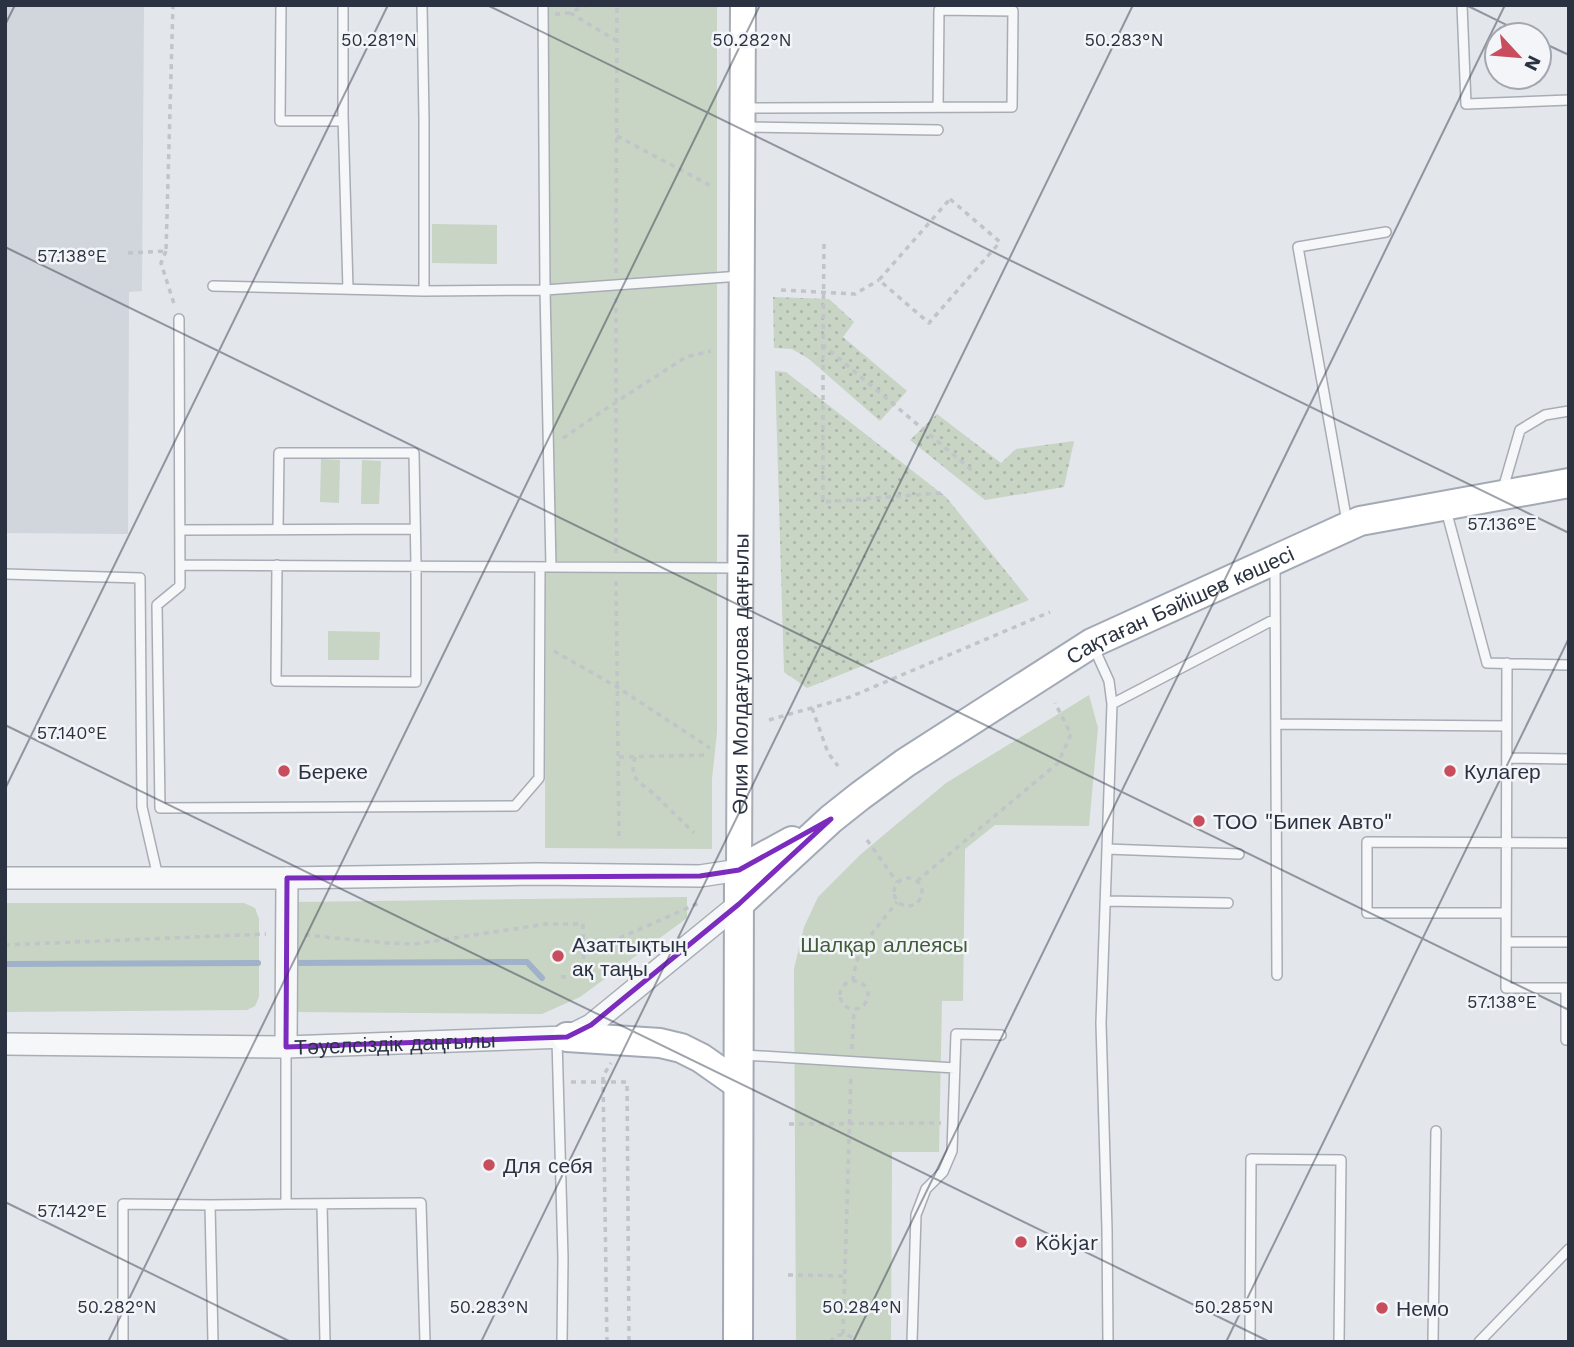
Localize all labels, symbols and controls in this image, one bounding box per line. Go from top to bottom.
north arrow [1483,21,1553,91]
text: 50.281°N [341,29,417,50]
text: 50.282°N [712,29,792,50]
text: 50.283°N [1084,29,1164,50]
text: N [1519,52,1546,75]
text: 57.138°E [37,245,107,266]
text: 57.136°E [1467,513,1537,534]
street label: Әлия Молдағұлова даңғылы [727,533,753,815]
street label: Сақтаған Бәйішев көшесі [1061,540,1298,669]
text: 57.140°E [37,722,107,743]
place label: Береке [298,759,368,784]
place label: Кулагер [1464,759,1541,784]
marker: Береке [276,763,292,779]
marker: Кулагер [1442,763,1458,779]
place label: ТОО "Бипек Авто" [1213,809,1392,834]
marker: ТОО "Бипек Авто" [1191,813,1207,829]
place label: Азаттықтың ақ таңы [572,932,687,981]
park label: Шалқар аллеясы [800,932,968,957]
marker: Азаттықтың ақ таңы [550,948,566,964]
text: 57.138°E [1467,991,1537,1012]
street label: Тәуелсіздік даңғылы [294,1027,496,1059]
place label: Для себя [503,1153,593,1178]
marker: Для себя [481,1157,497,1173]
text: 57.142°E [37,1200,107,1221]
place label: Kökjar [1035,1230,1099,1255]
marker: Kökjar [1013,1234,1029,1250]
text: 50.282°N [77,1296,157,1317]
text: 50.283°N [449,1296,529,1317]
text: 50.284°N [822,1296,902,1317]
text: 50.285°N [1194,1296,1274,1317]
place label: Немо [1396,1296,1449,1321]
marker: Немо [1374,1300,1390,1316]

